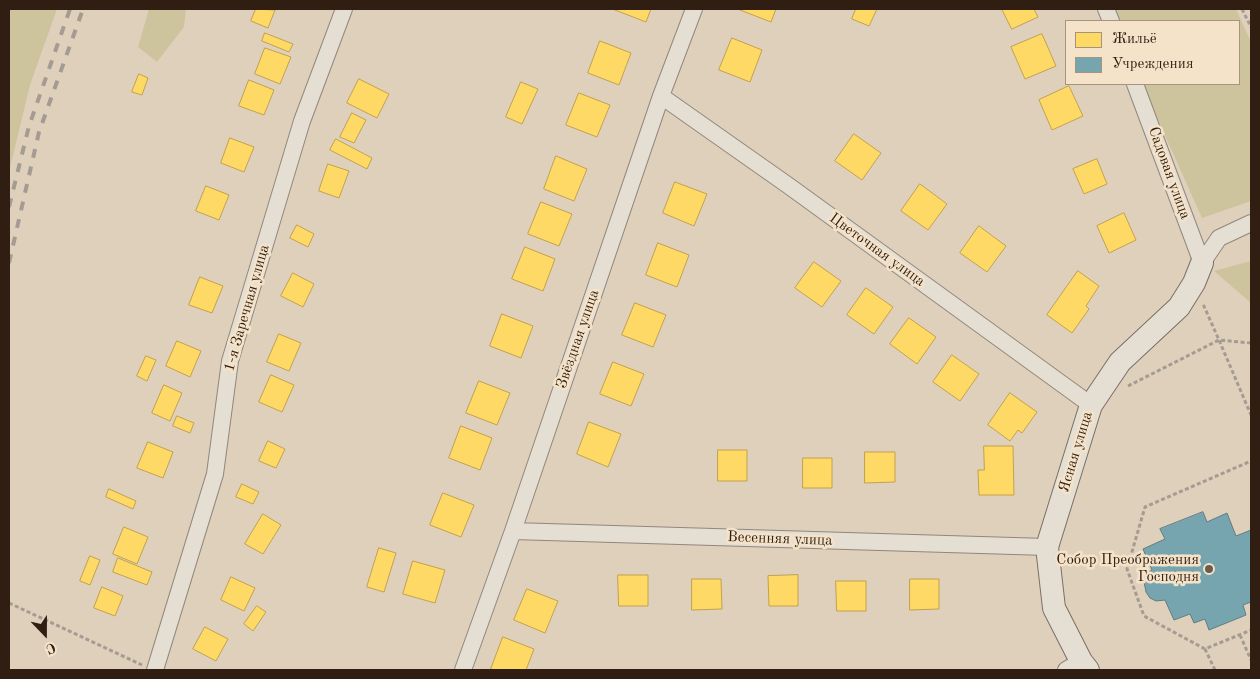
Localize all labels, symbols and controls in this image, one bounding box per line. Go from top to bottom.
legend [1065,20,1240,85]
text: Жильё [1112,32,1157,47]
text: Учреждения [1112,57,1194,72]
street label: Садовая улица [1144,124,1194,222]
street label: Цветочная улица [826,209,928,291]
street label: 1-я Заречная улица [220,242,274,374]
street label: Звёздная улица [553,287,603,391]
street label: Ясная улица [1055,409,1097,495]
street label: Весенняя улица [727,528,833,550]
place label: Собор Преображения Господня [1056,551,1199,586]
marker: Собор Преображения Господня [1203,563,1215,575]
north arrow [20,609,70,659]
text: С [44,640,58,656]

